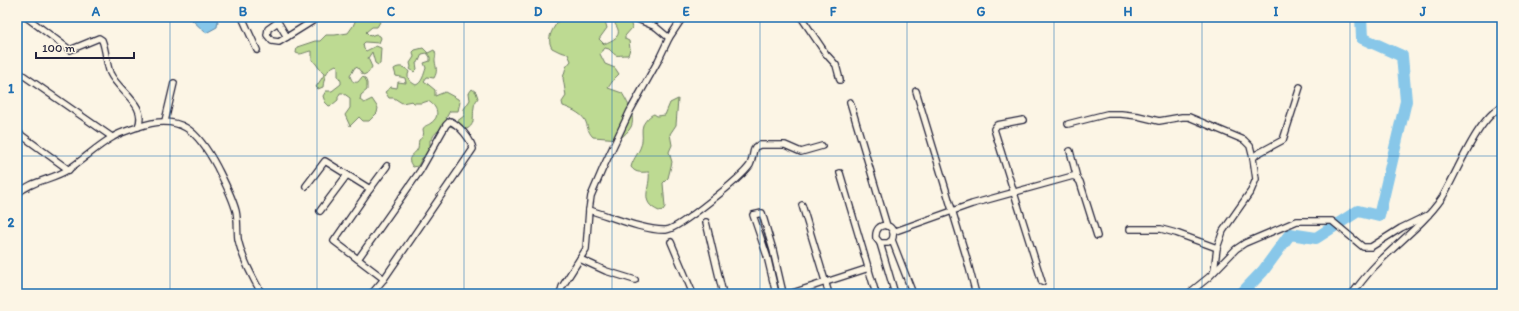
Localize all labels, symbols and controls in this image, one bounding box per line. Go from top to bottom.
text: A [91,4,101,19]
text: B [239,4,248,19]
text: C [387,4,396,19]
text: D [534,4,543,19]
text: E [682,4,690,19]
text: F [830,4,837,19]
text: G [977,4,986,19]
text: H [1124,4,1133,19]
text: I [1274,4,1279,19]
text: J [1419,4,1427,19]
scale bar [36,34,134,60]
text: 100 m [42,41,75,55]
text: 1 [8,81,14,96]
text: 2 [8,215,15,230]

